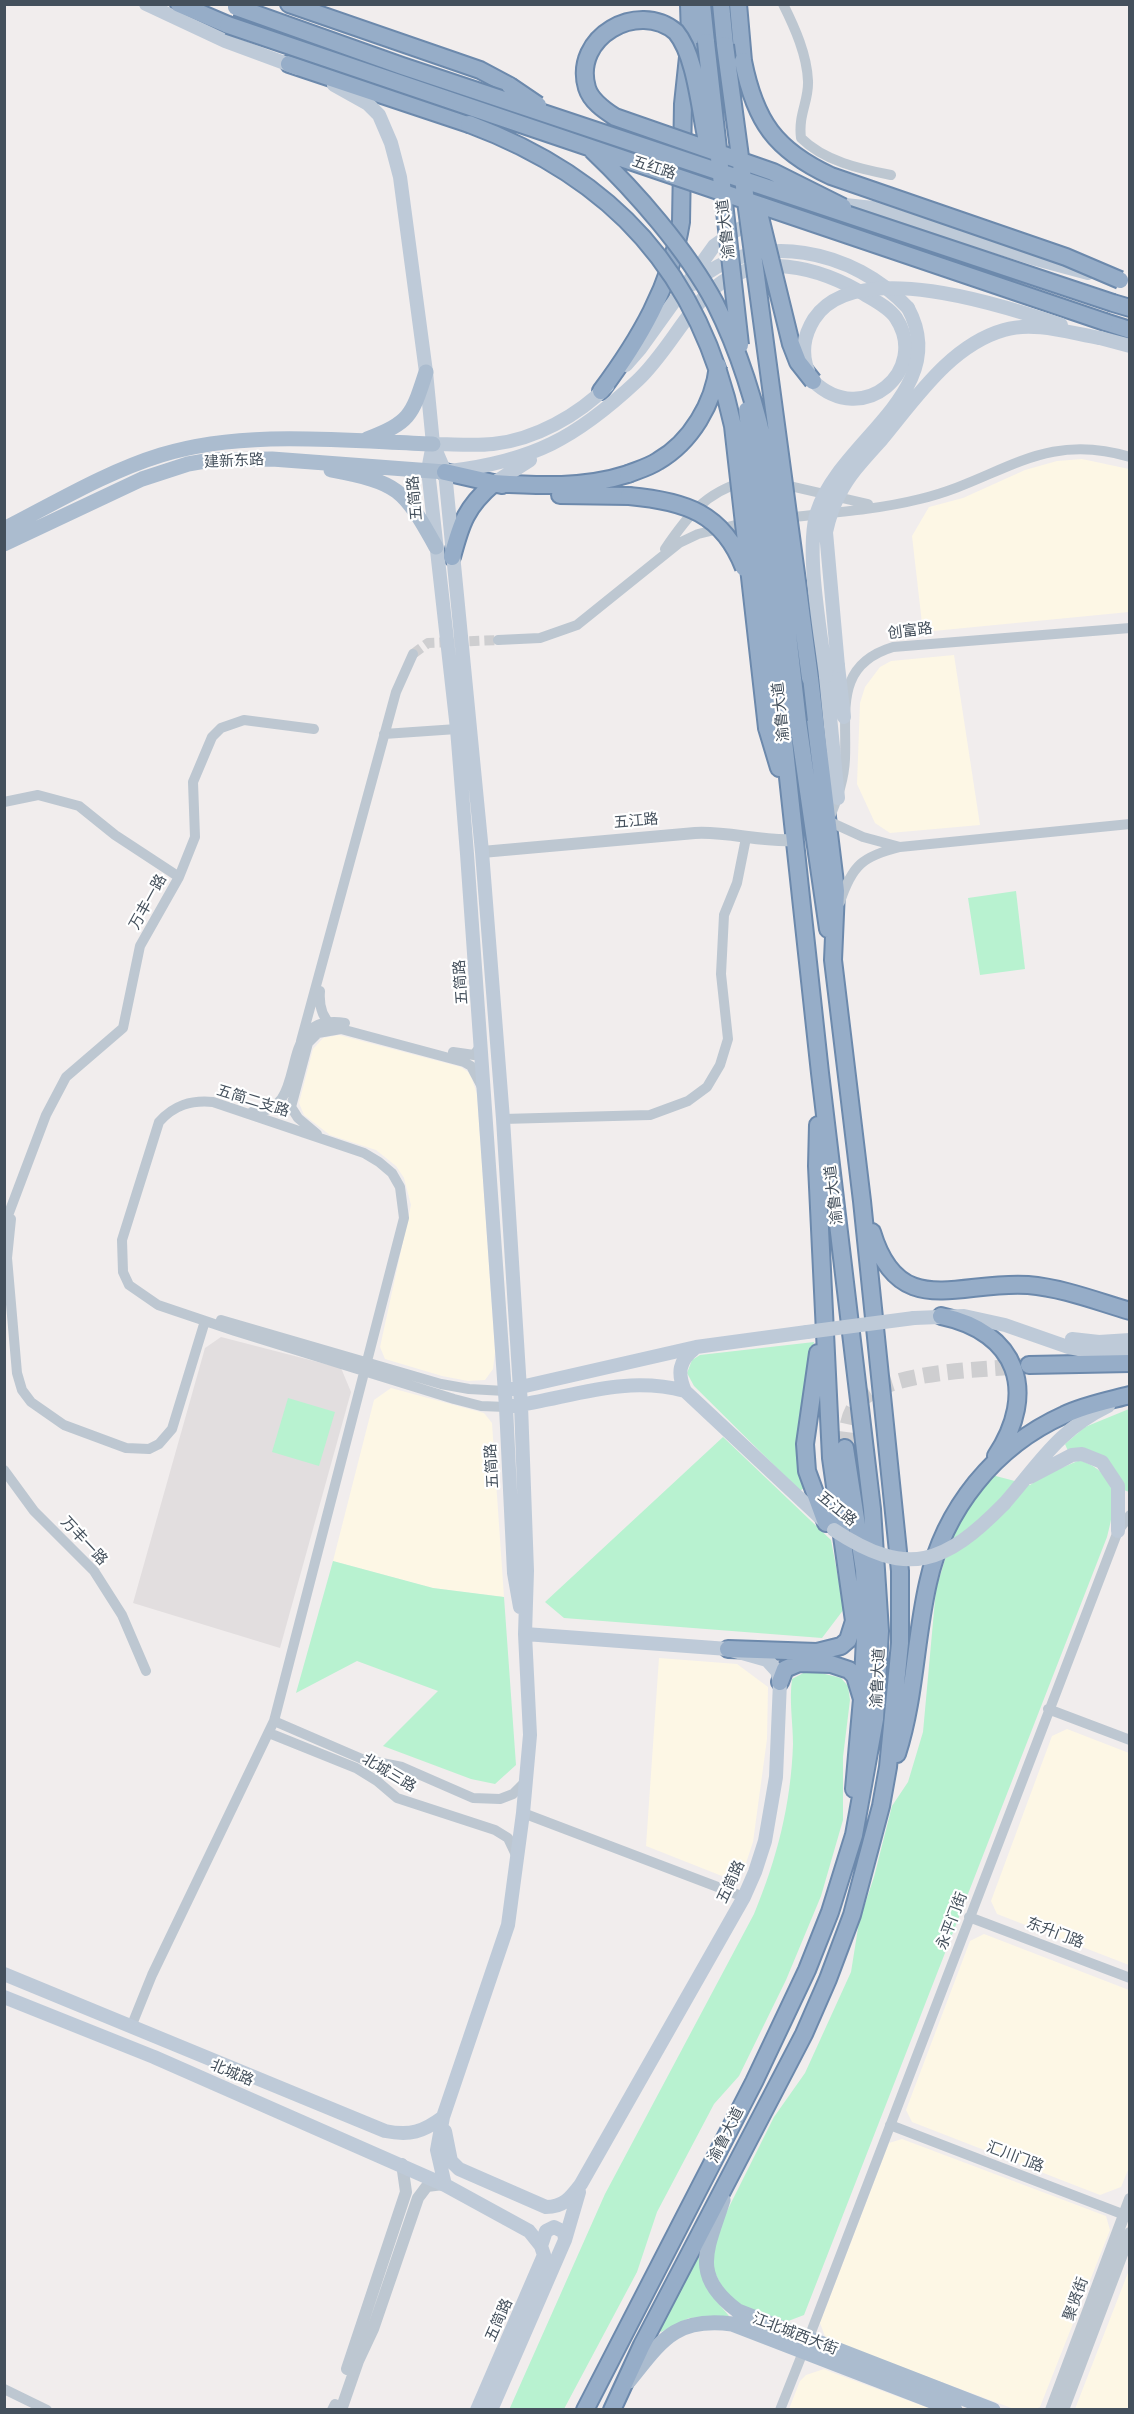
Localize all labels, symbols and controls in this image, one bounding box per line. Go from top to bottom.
street label: 五红路 [630,152,678,184]
street label: 渝鲁大道 [713,198,739,260]
street label: 建新东路 [204,450,264,472]
street label: 五简路 [404,475,426,521]
street label: 创富路 [887,619,933,643]
street label: 渝鲁大道 [769,681,793,743]
street label: 五江路 [613,810,659,832]
street label: 万丰一路 [126,871,170,933]
street label: 五简路 [450,959,472,1005]
street label: 五简二支路 [215,1081,291,1121]
street label: 渝鲁大道 [821,1164,847,1226]
street label: 五简路 [482,1443,502,1489]
street label: 五江路 [814,1488,860,1530]
street label: 万丰一路 [57,1513,111,1569]
street label: 渝鲁大道 [867,1648,889,1708]
street label: 北城三路 [359,1750,419,1796]
street label: 五简路 [713,1858,749,1906]
street label: 永平门街 [933,1890,971,1952]
street label: 东升门路 [1024,1914,1086,1952]
street label: 北城路 [208,2056,256,2090]
street label: 渝鲁大道 [704,2104,748,2166]
street label: 汇川门路 [984,2138,1046,2176]
street label: 聚贤街 [1060,2275,1092,2323]
street label: 五简路 [482,2296,516,2344]
street label: 江北城西大街 [750,2309,840,2359]

